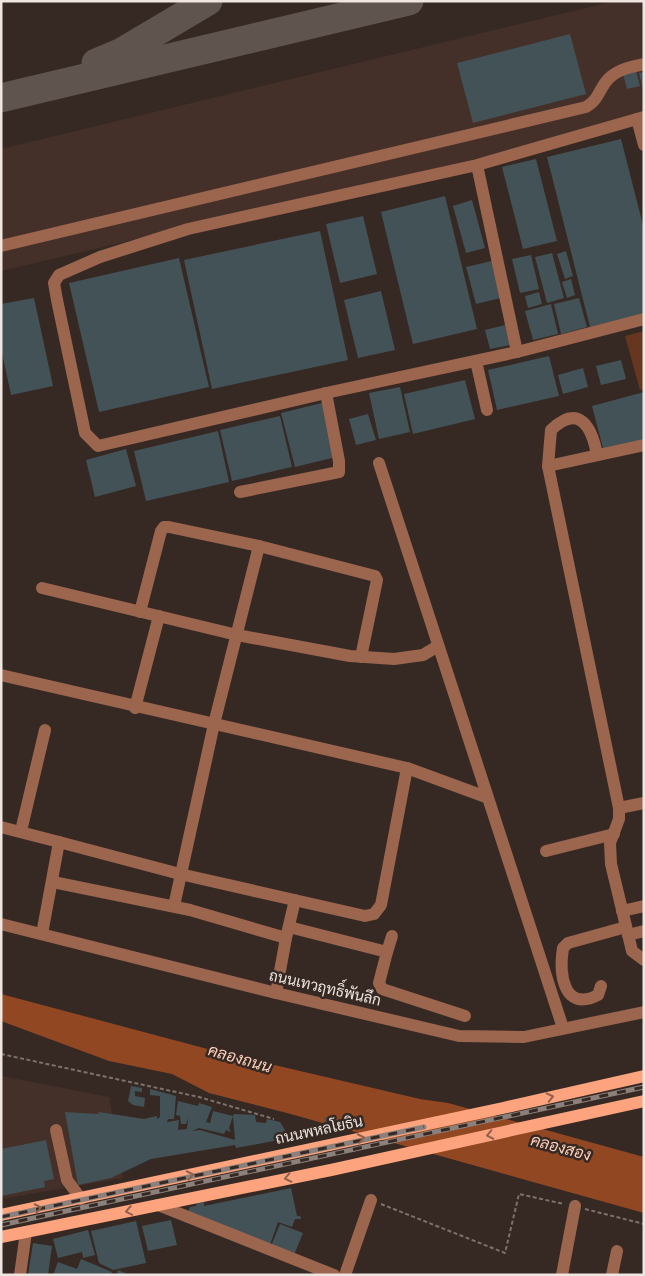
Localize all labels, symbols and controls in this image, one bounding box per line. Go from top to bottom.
street label: ถนนเทวฤทธิ์พันลึก [267,960,384,1010]
water label: คลองถนน [206,1039,274,1077]
one-way arrow [546,1092,555,1103]
street label: ถนนพหลโยธิน [273,1111,364,1148]
one-way arrow [486,1129,495,1140]
water label: คลองสอง [529,1129,593,1165]
one-way arrow [356,1133,365,1143]
one-way arrow [186,1170,195,1181]
one-way arrow [283,1173,292,1183]
one-way arrow [33,1203,42,1214]
one-way arrow [124,1205,133,1216]

